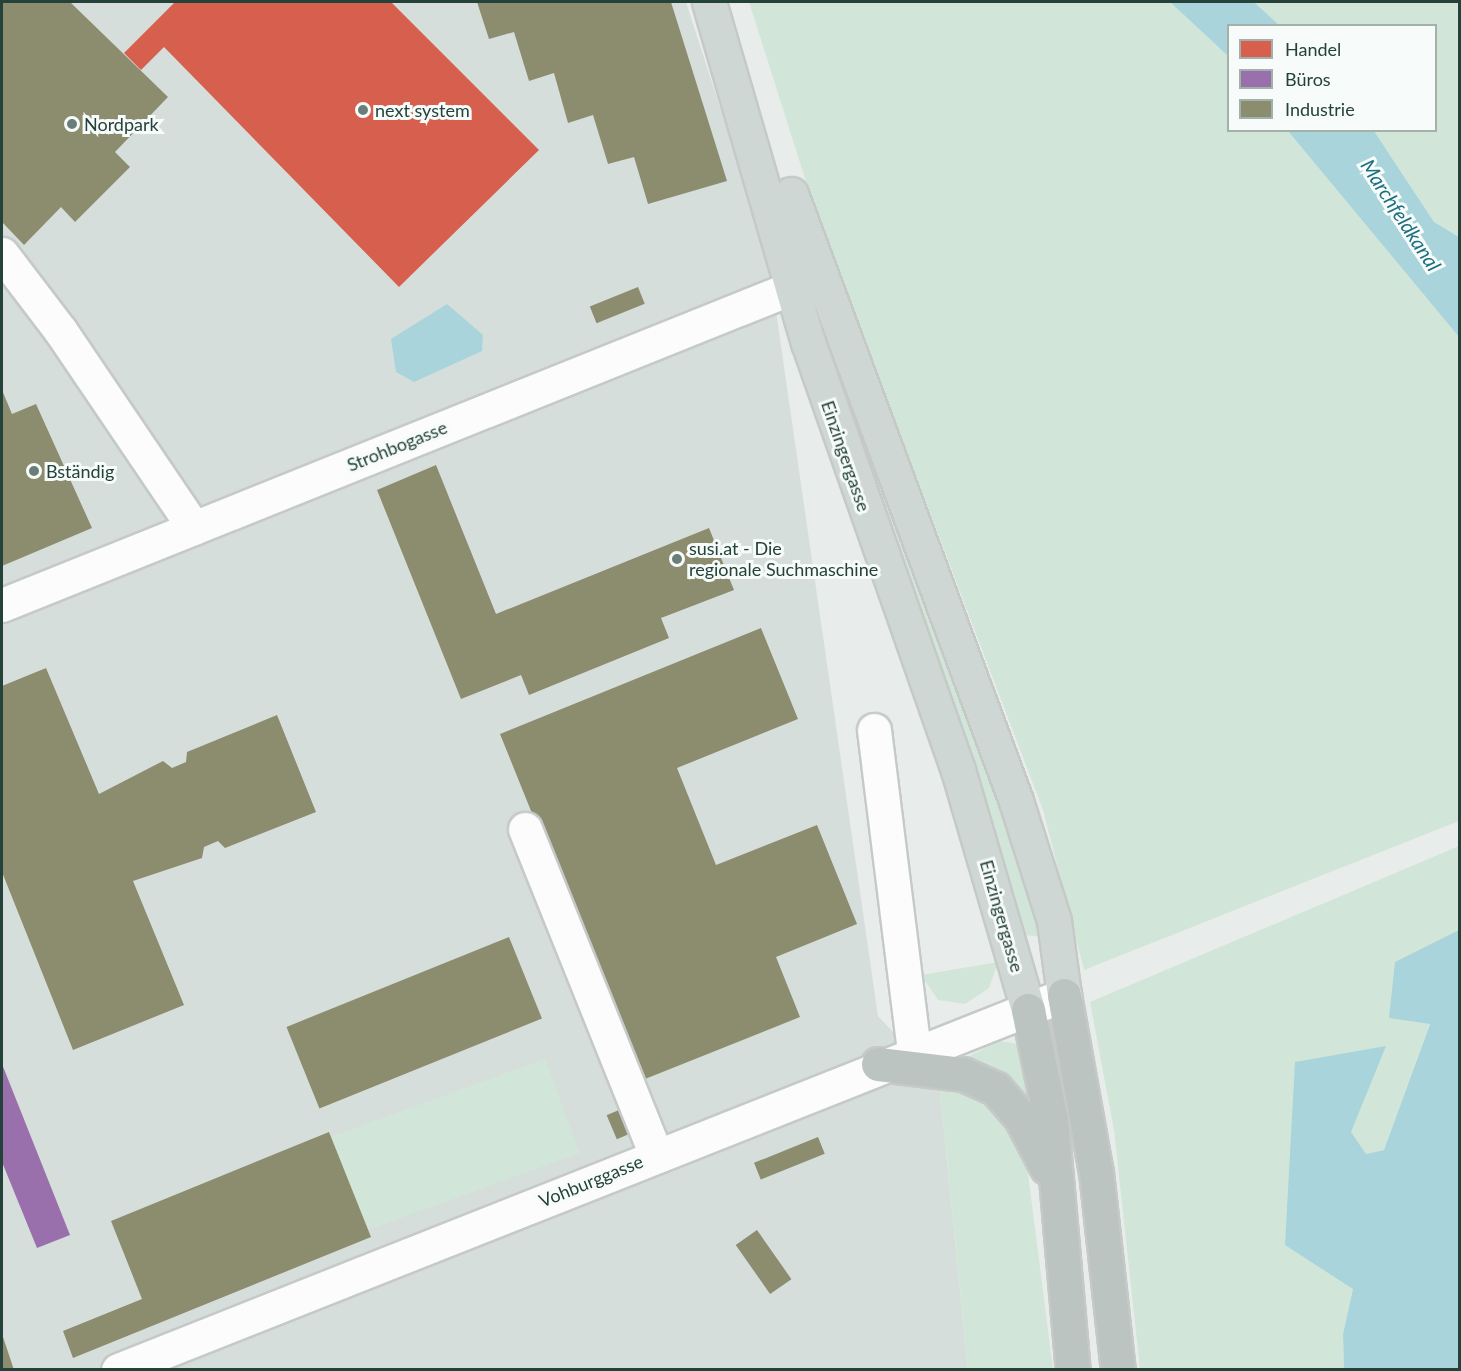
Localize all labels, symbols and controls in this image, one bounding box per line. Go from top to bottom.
legend [1227,24,1437,132]
text: Handel [1285,38,1341,60]
text: Büros [1285,68,1331,90]
text: Industrie [1285,98,1355,120]
place label: next system [375,99,470,121]
marker: next system [356,103,370,117]
place label: Nordpark [84,113,159,135]
marker: Nordpark [65,117,79,131]
water label: Marchfeldkanal [1356,155,1446,275]
street label: Einzingergasse [817,398,875,514]
street label: Strohbogasse [344,416,450,476]
place label: Bständig [46,460,114,482]
marker: Bständig [27,464,41,478]
place label: susi.at - Die regionale Suchmaschine [689,538,878,580]
marker: susi.at - Die regionale Suchmaschine [670,552,684,566]
street label: Einzingergasse [976,857,1028,975]
street label: Vohburggasse [536,1150,646,1212]

